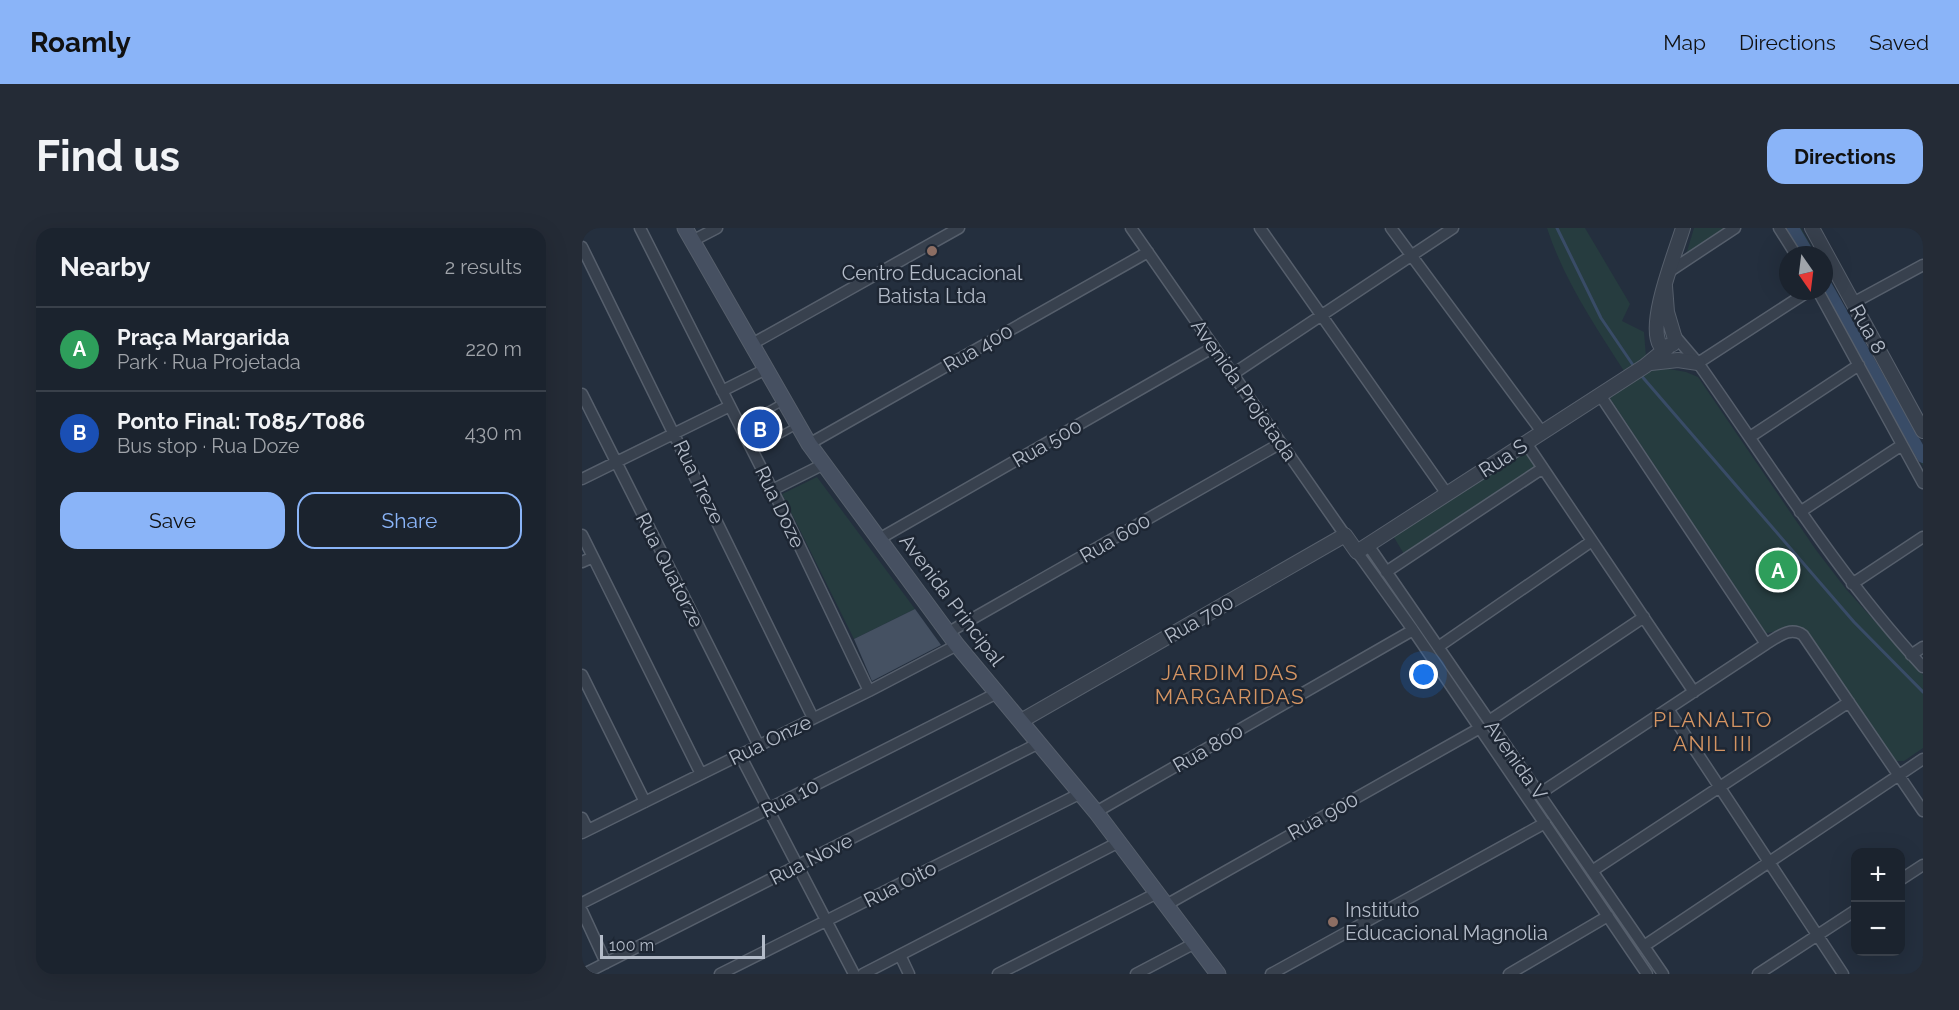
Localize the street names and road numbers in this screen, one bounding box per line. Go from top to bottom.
street label: Rua 8 [1845,300,1891,358]
street label: Avenida Projetada [1186,315,1302,465]
street label: Rua 400 [939,319,1017,377]
street label: Rua 500 [1008,414,1086,472]
street label: Rua S [1474,434,1532,482]
street label: Rua Treze [668,436,730,528]
street label: Rua Doze [750,462,810,552]
street label: Rua 600 [1076,508,1154,568]
street label: Rua Quatorze [631,509,709,631]
street label: Avenida Principal [895,529,1010,671]
street label: Rua 700 [1160,590,1238,648]
street label: Rua Onze [725,710,815,770]
street label: Avenida V [1480,715,1553,805]
street label: Rua 800 [1169,718,1247,778]
street label: Rua 10 [757,773,823,823]
street label: Rua 900 [1284,787,1362,845]
street label: Rua Nove [766,828,857,890]
street label: Rua Oito [860,855,941,913]

